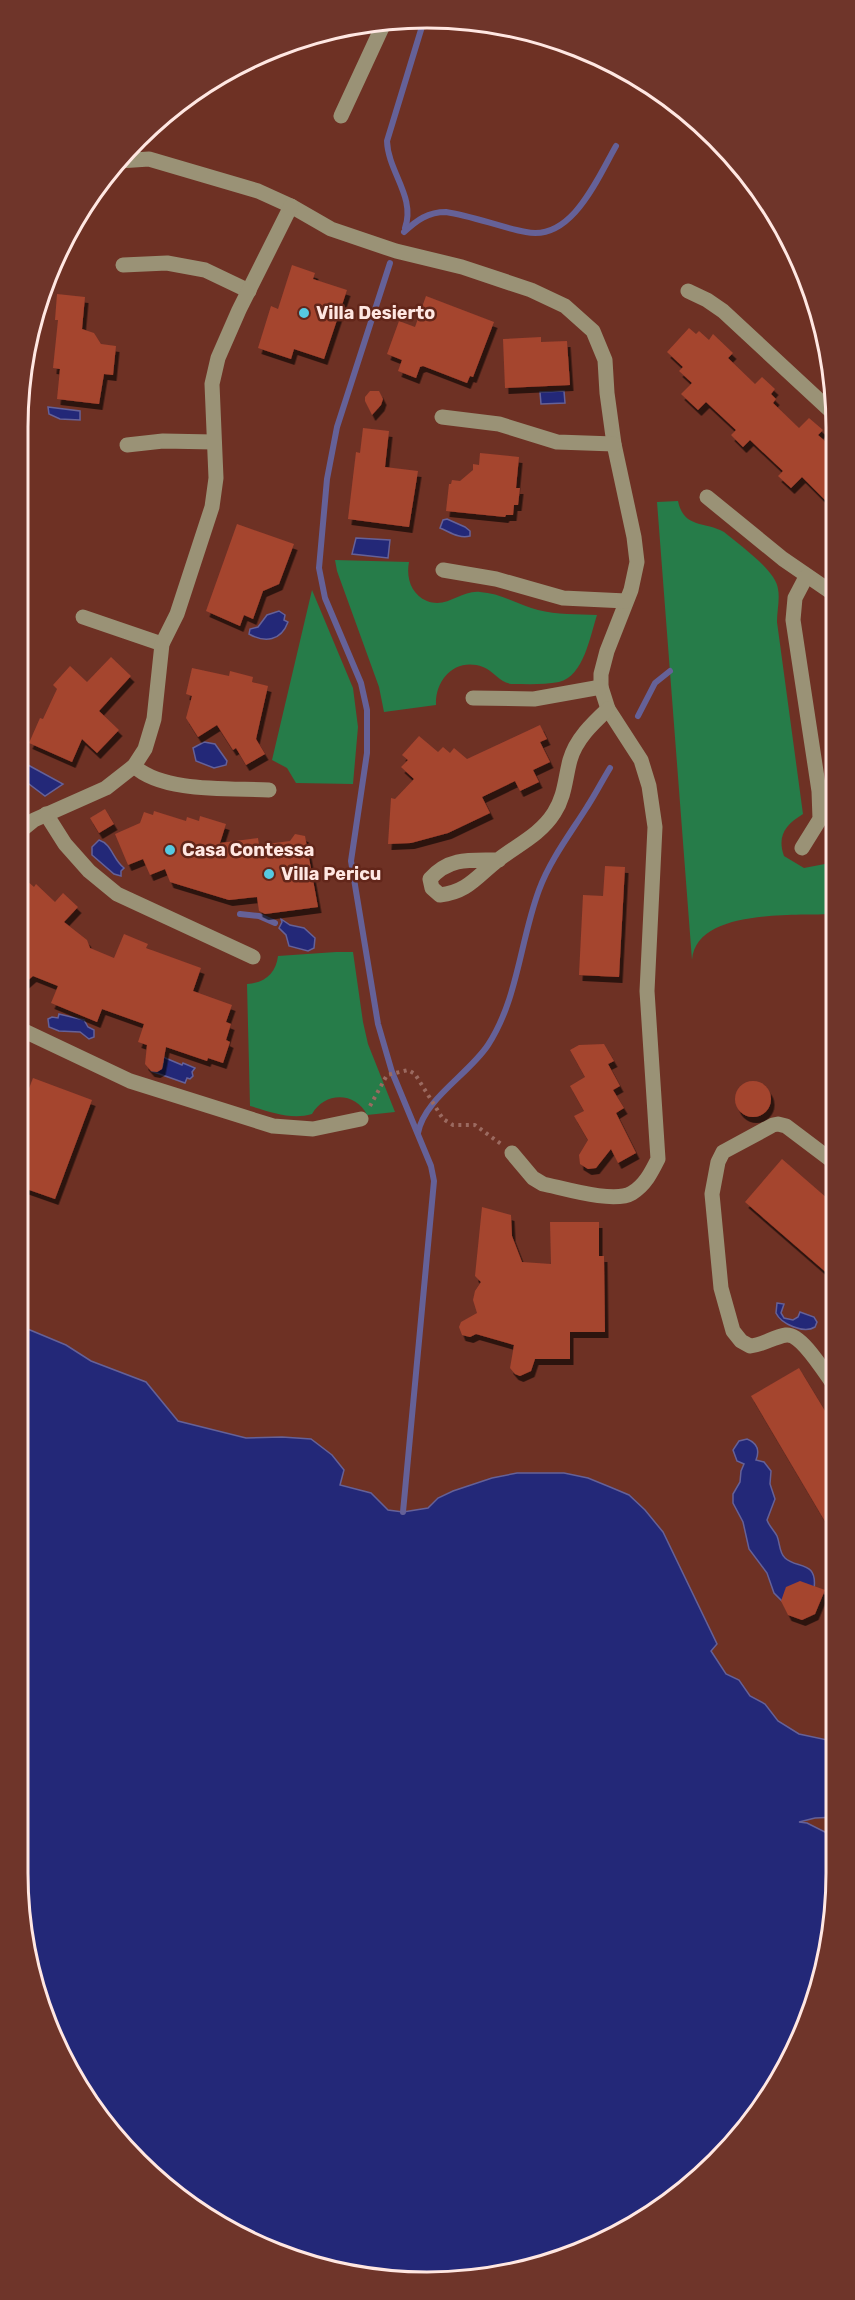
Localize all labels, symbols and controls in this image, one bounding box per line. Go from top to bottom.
place label: Villa Desierto [316,302,435,324]
marker: Villa Desierto [297,306,311,320]
place label: Casa Contessa [182,839,314,861]
marker: Casa Contessa [163,843,177,857]
place label: Villa Pericu [281,863,381,885]
marker: Villa Pericu [262,867,276,881]

